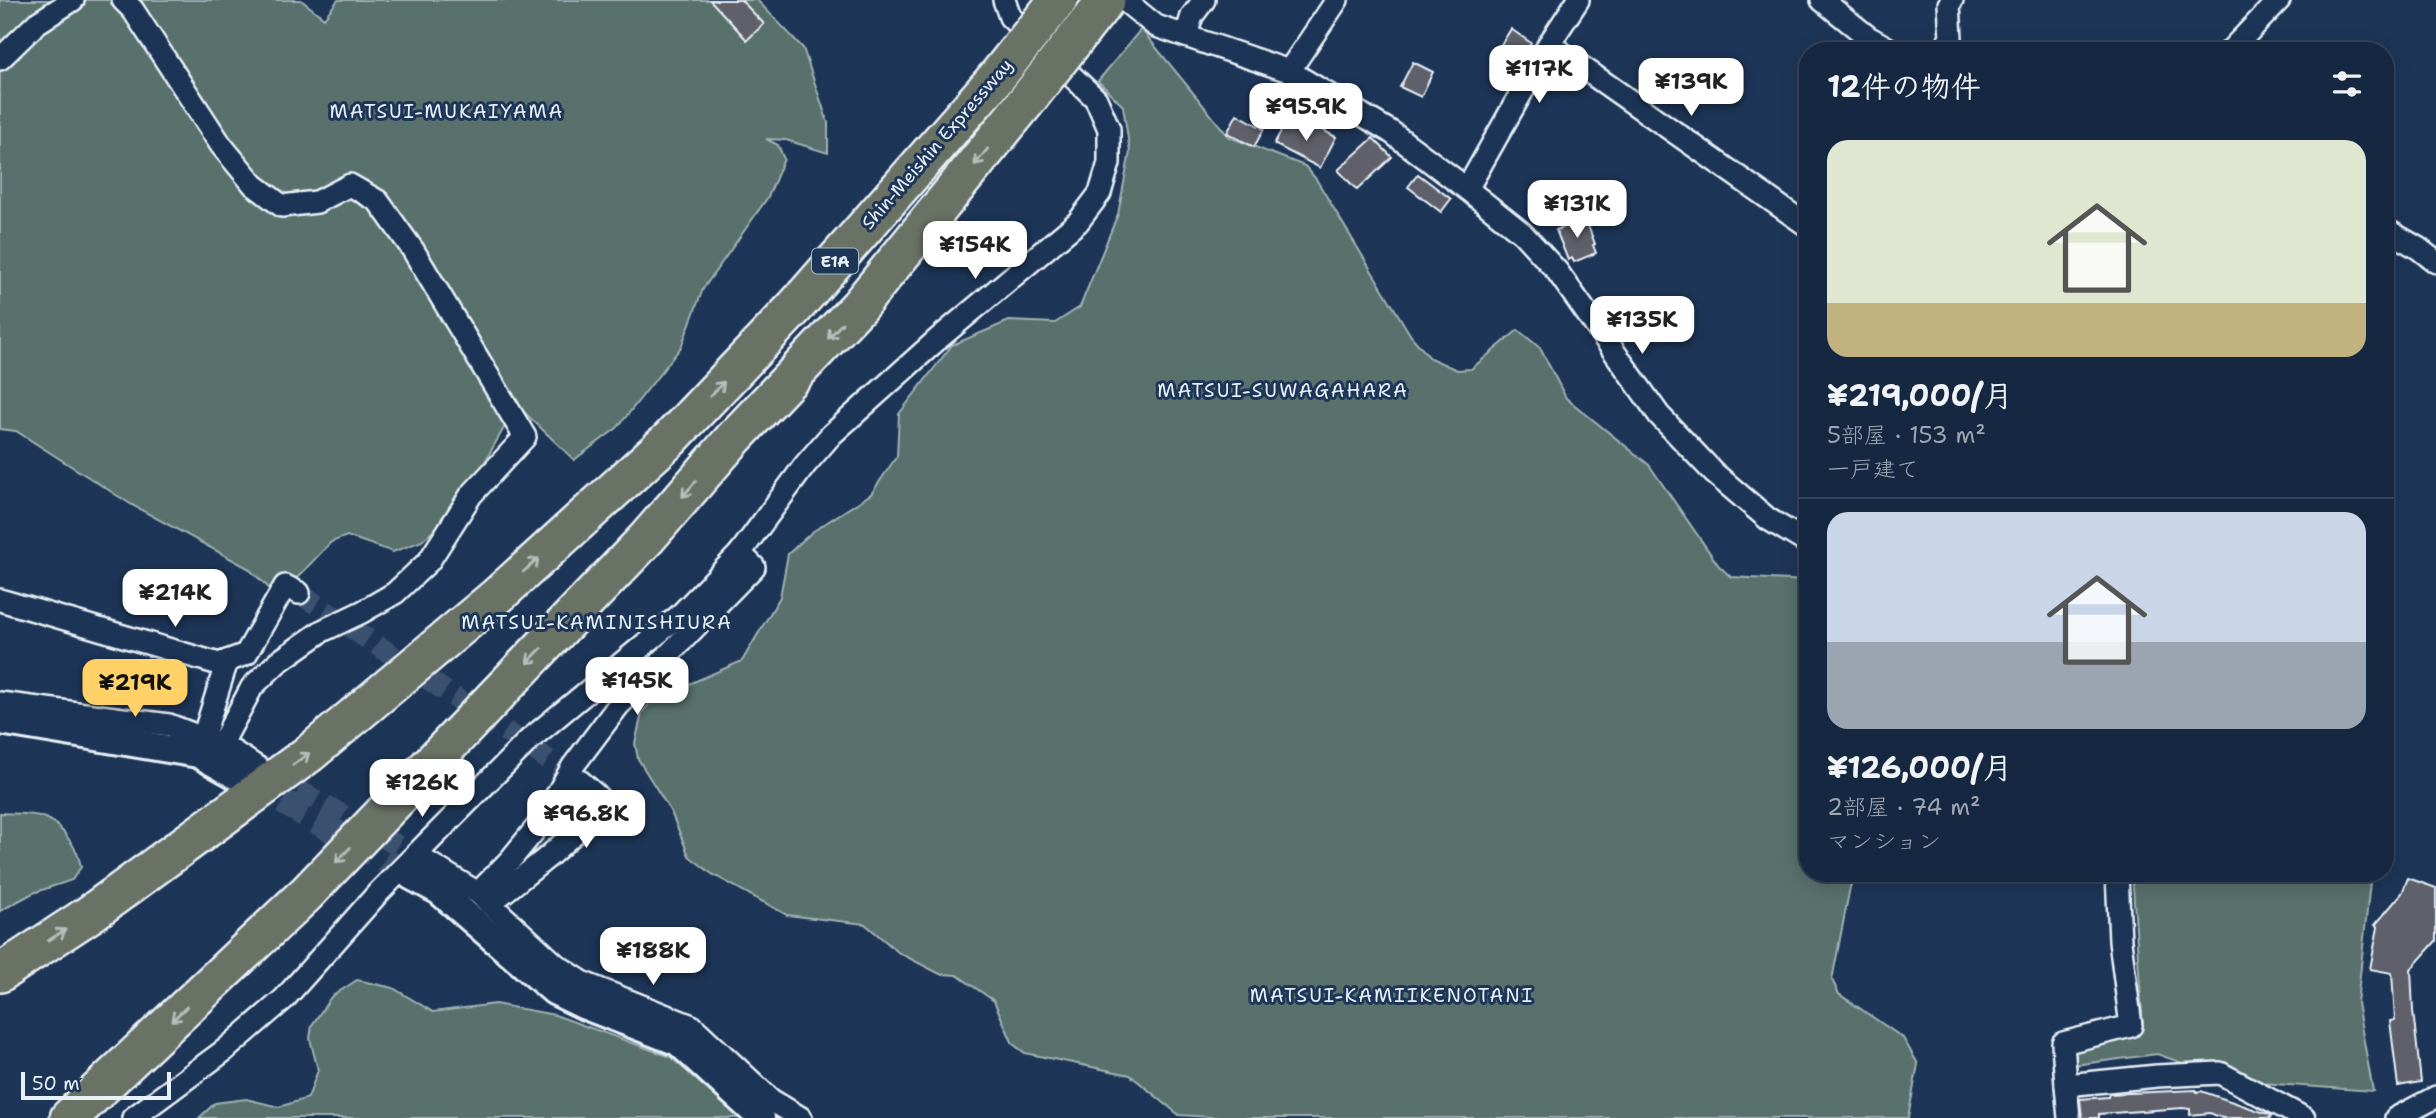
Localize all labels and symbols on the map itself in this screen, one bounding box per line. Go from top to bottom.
pin: ¥117K [1490,46,1588,105]
street label: Shin-Meishin Expressway [856,54,1018,234]
pin: ¥139K [1642,58,1740,118]
pin: ¥95.9K [1249,83,1363,143]
district label: MATSUI-MUKAIYAMA [330,99,564,124]
one-way arrow [973,147,989,165]
pin: ¥131K [1528,180,1626,240]
pin: ¥154K [926,222,1024,281]
road number: E1A [812,248,858,274]
pin: ¥135K [1593,296,1691,356]
one-way arrow [827,322,843,340]
district label: MATSUI-SUWAGAHARA [1157,378,1409,403]
one-way arrow [708,381,725,398]
one-way arrow [681,480,697,498]
one-way arrow [522,557,540,573]
pin: ¥214K [126,570,224,629]
district label: MATSUI-KAMINISHIURA [461,610,733,635]
one-way arrow [526,647,543,664]
pin: ¥145K [588,658,686,717]
pin: ¥219K [86,660,184,719]
one-way arrow [291,752,310,766]
pin: ¥126K [373,760,471,819]
pin: ¥96.8K [529,790,643,850]
one-way arrow [334,847,351,864]
one-way arrow [47,928,66,943]
pin: ¥188K [604,928,702,987]
district label: MATSUI-KAMIIKENOTANI [1250,983,1534,1008]
one-way arrow [171,1005,188,1022]
scale bar [21,1069,172,1101]

